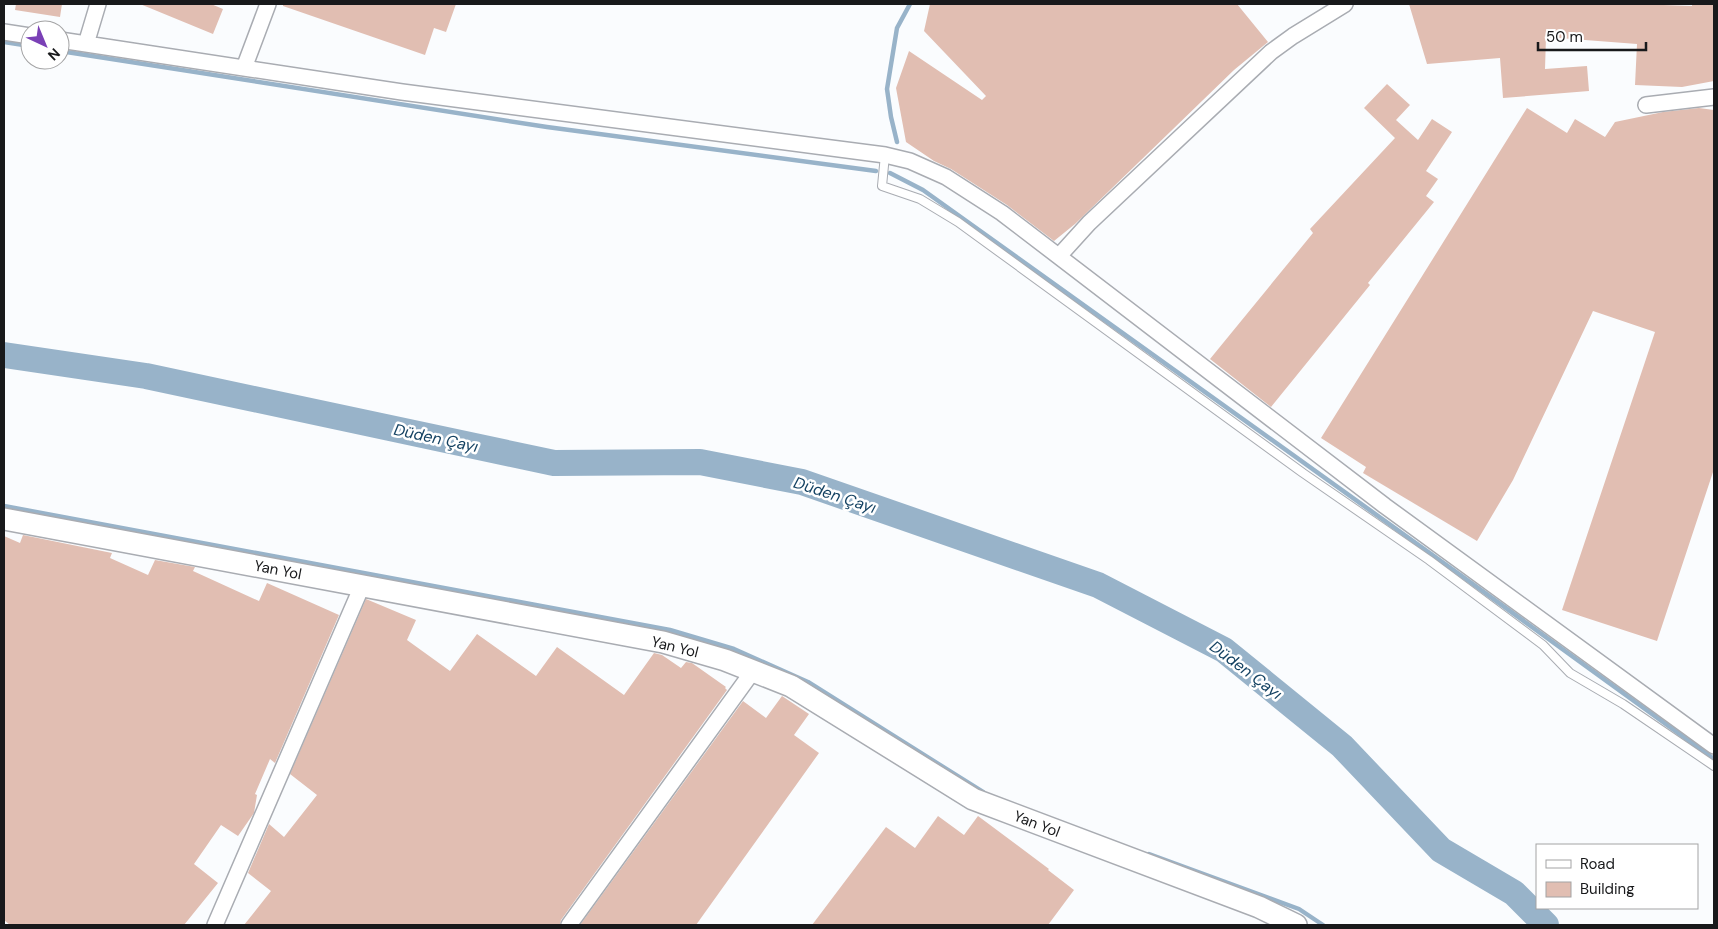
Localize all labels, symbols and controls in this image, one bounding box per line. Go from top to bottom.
north arrow [20,20,70,70]
scale bar [1538,20,1646,52]
text: 50 m [1546,27,1583,47]
text: N [44,44,64,64]
water label: Düden Çayı [392,419,480,457]
water label: Düden Çayı [791,472,879,518]
street label: Yan Yol [253,556,303,584]
street label: Yan Yol [649,631,701,663]
water label: Düden Çayı [1206,636,1287,704]
street label: Yan Yol [1011,806,1063,842]
legend [1536,844,1698,909]
text: Road [1580,854,1615,874]
text: Building [1580,879,1635,899]

